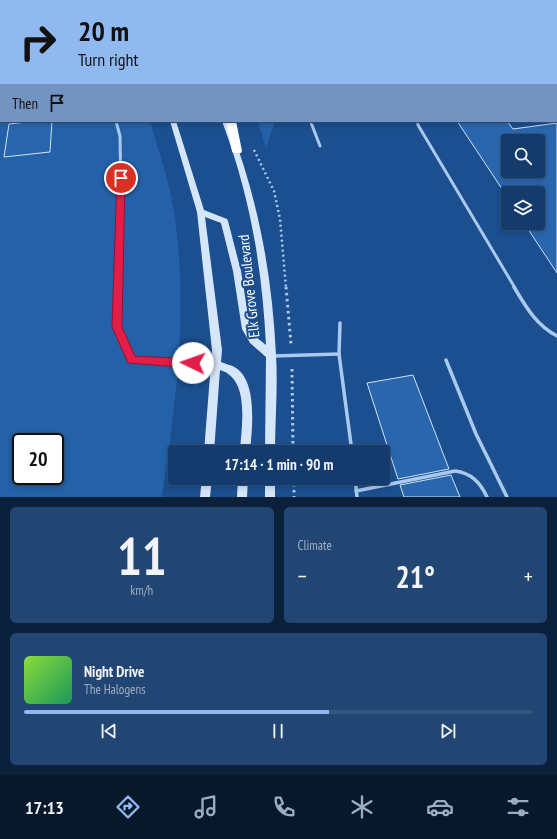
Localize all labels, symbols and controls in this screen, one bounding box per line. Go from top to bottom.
text: 20 m [78,12,129,49]
icon: right [12,16,64,68]
text: Turn right [78,48,138,71]
icon: arrive [46,92,68,114]
text: Then [12,94,38,113]
map controls [501,134,545,230]
button: search [501,134,545,178]
pin [104,161,138,195]
icon: arrive [110,167,132,189]
button: layers [501,186,545,230]
street label: Elk Grove Boulevard [234,234,263,339]
position arrow [172,342,214,384]
speed limit sign: 20 [12,433,64,485]
text: 17:14 · 1 min · 90 m [225,455,333,474]
text: 11 [117,522,167,589]
text: Climate [298,537,332,554]
text: 21° [395,557,435,596]
text: − [298,562,307,590]
text: + [524,562,533,590]
text: km/h [130,582,153,599]
text: Night Drive [84,662,144,681]
text: The Halogens [84,681,146,698]
icon: previous [98,720,120,742]
icon: pause [267,720,289,742]
icon: next [437,720,459,742]
icon: directions [114,793,142,821]
icon: music [192,793,220,821]
icon: phone [270,793,298,821]
icon: climate [348,793,376,821]
icon: car [426,793,454,821]
icon: filters [504,793,532,821]
text: 17:13 [25,796,64,819]

